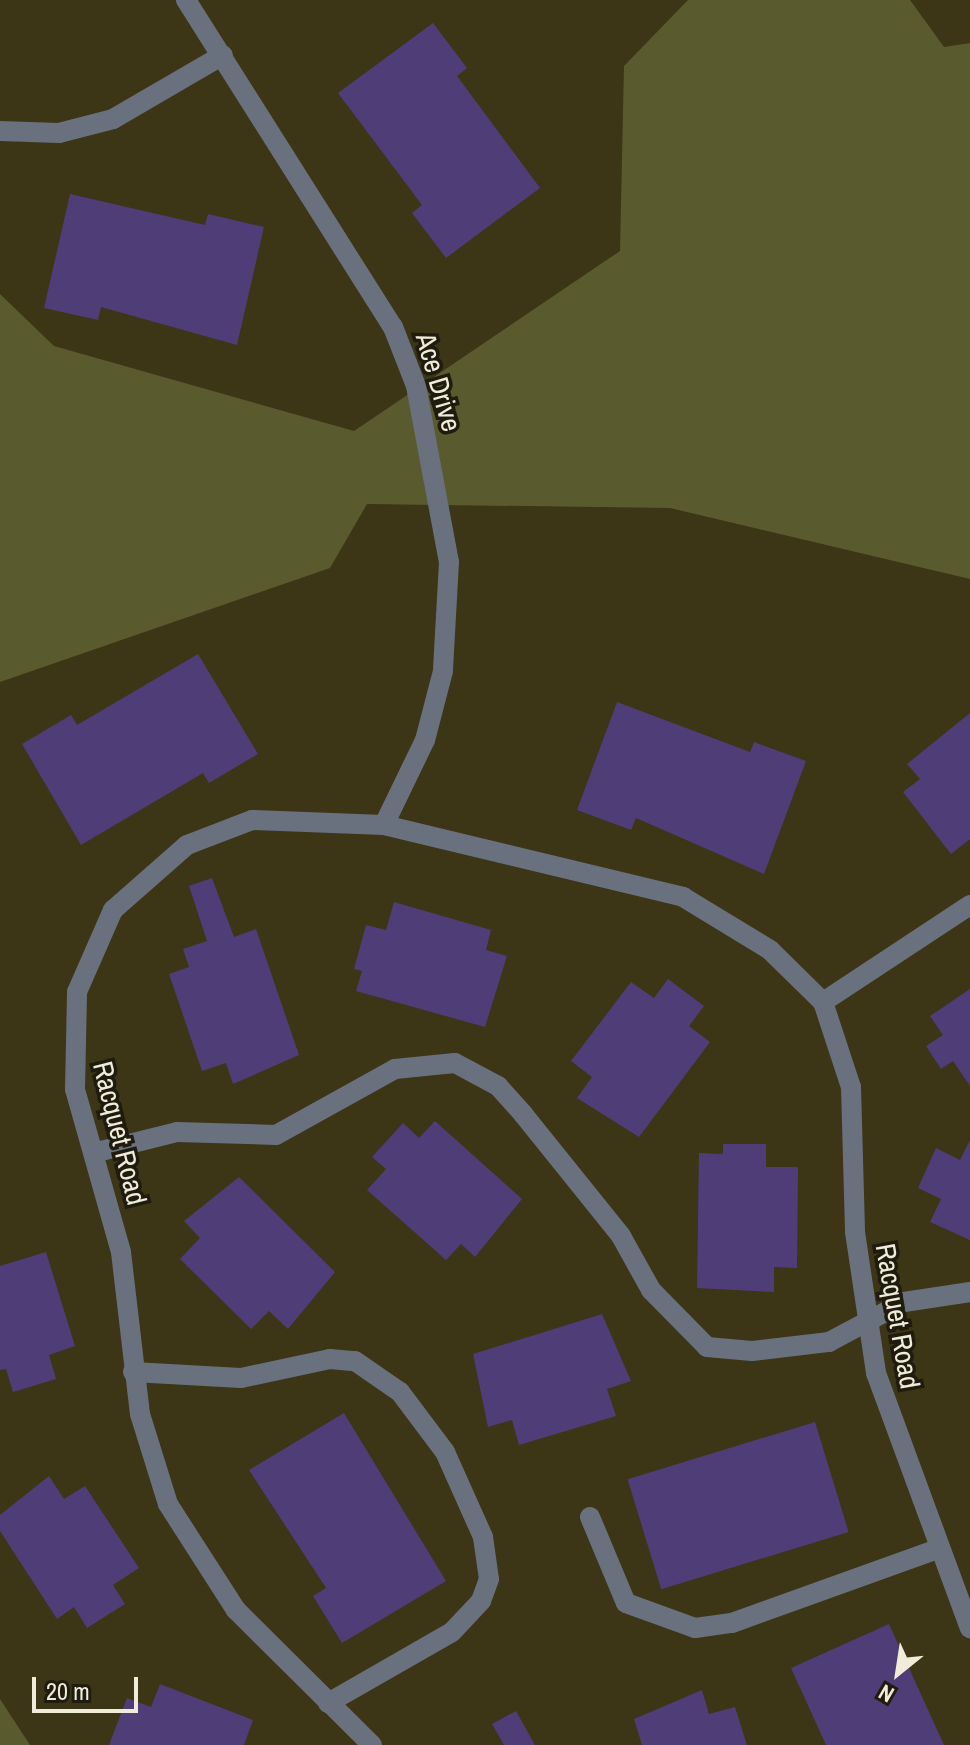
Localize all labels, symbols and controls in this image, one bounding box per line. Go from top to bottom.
street label: Ace Drive [409,329,469,435]
street label: Racquet Road [86,1058,154,1208]
street label: Racquet Road [869,1241,927,1391]
north arrow [858,1633,938,1713]
scale bar [36,1661,142,1711]
text: 20 m [46,1675,90,1707]
text: N [873,1678,899,1710]

